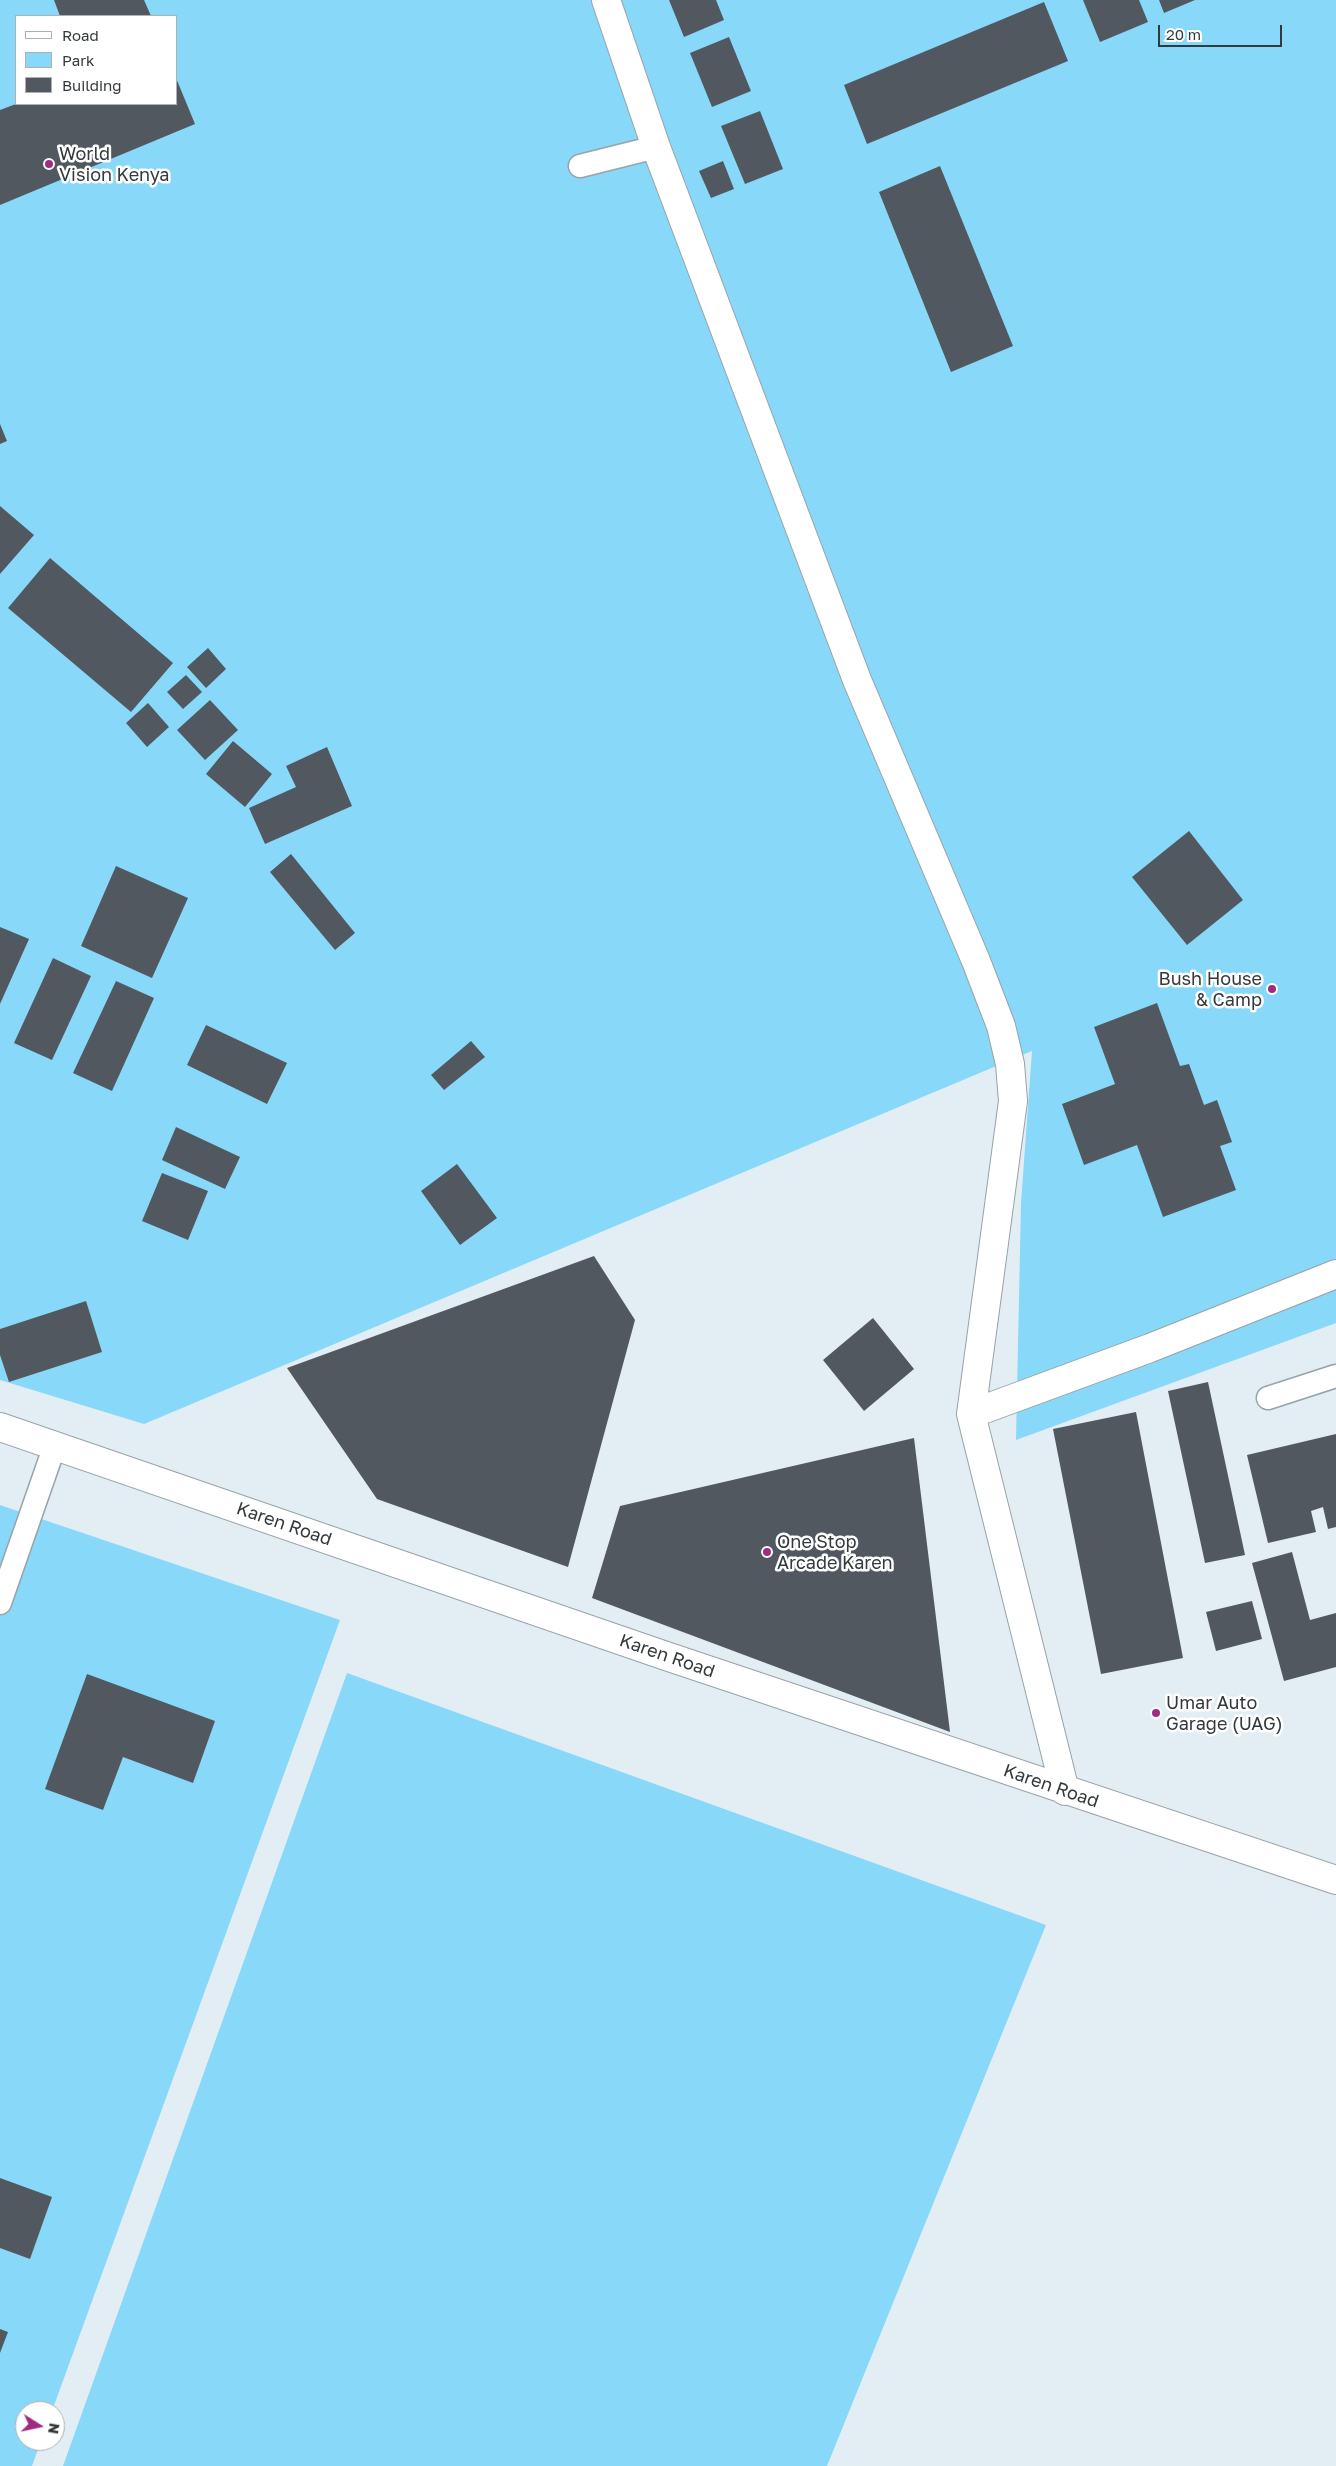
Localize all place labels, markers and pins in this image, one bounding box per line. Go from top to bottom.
place label: World Vision Kenya [59,143,170,186]
marker: World Vision Kenya [43,158,55,170]
place label: Bush House & Camp [1159,968,1262,1011]
marker: Bush House & Camp [1266,983,1278,995]
place label: One Stop Arcade Karen [777,1531,893,1574]
marker: One Stop Arcade Karen [761,1546,773,1558]
place label: Umar Auto Garage (UAG) [1166,1692,1283,1735]
marker: Umar Auto Garage (UAG) [1150,1707,1162,1719]

